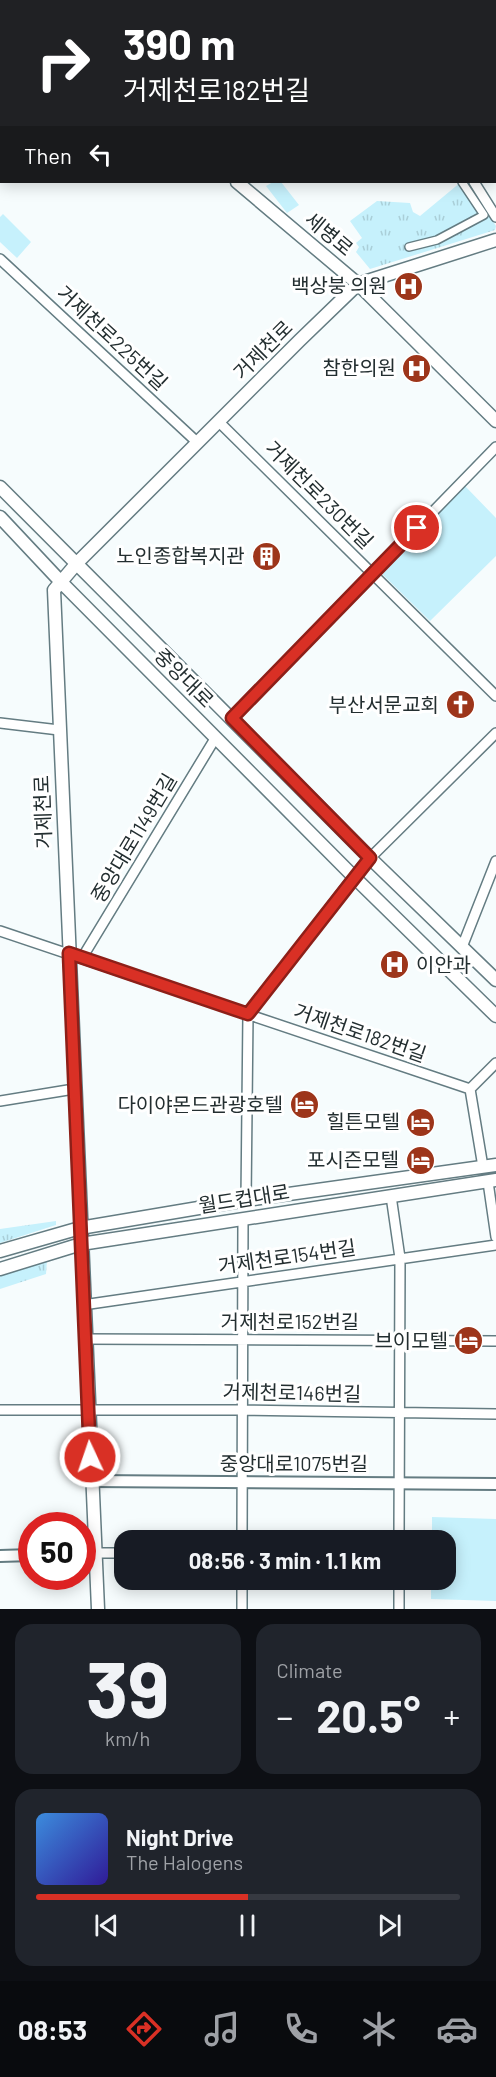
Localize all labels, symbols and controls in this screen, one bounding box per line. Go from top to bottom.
text: 390 m [123,18,235,68]
icon: right [24,24,102,102]
text: 거제천로182번길 [123,73,310,105]
icon: left [84,138,117,171]
text: Then [24,142,72,168]
street label: 세병로 [301,206,359,260]
hospital icon: 백상붕 의원 [392,270,424,302]
place label: 백상붕 의원 [291,273,387,297]
street label: 거제천로225번길 [53,280,173,395]
street label: 거제천로 [228,315,297,384]
hospital icon: 참한의원 [401,352,433,384]
place label: 참한의원 [322,355,396,379]
street label: 거제천로230번길 [261,435,379,553]
pin [391,502,442,553]
icon: arrive [400,511,433,544]
building icon: 노인종합복지관 [250,540,282,572]
place label: 노인종합복지관 [116,543,245,567]
street label: 중앙대로 [150,643,219,712]
church icon: 부산서문교회 [444,689,476,721]
place label: 부산서문교회 [329,692,439,716]
street label: 중앙대로1149번길 [85,769,181,906]
street label: 거제천로 [29,775,55,849]
hospital icon: 이안과 [379,949,411,981]
place label: 이안과 [416,952,471,976]
street label: 거제천로182번길 [291,998,430,1066]
hotel icon: 다이야몬드관광호텔 [288,1089,320,1121]
place label: 다이야몬드관광호텔 [117,1092,283,1116]
hotel icon: 힐튼모텔 [405,1106,437,1138]
place label: 힐튼모텔 [326,1109,400,1133]
hotel icon: 포시즌모텔 [404,1144,436,1176]
place label: 포시즌모텔 [307,1147,399,1171]
street label: 월드컵대로 [197,1179,291,1217]
street label: 거제천로154번길 [217,1234,357,1278]
street label: 거제천로152번길 [221,1309,359,1333]
hotel icon: 브이모텔 [453,1325,485,1357]
place label: 브이모텔 [374,1328,448,1352]
street label: 거제천로146번길 [222,1379,362,1405]
position arrow [58,1425,122,1489]
street label: 중앙대로1075번길 [220,1451,368,1475]
speed limit sign: 50 [18,1512,96,1590]
text: 08:56 · 3 min · 1.1 km [189,1547,381,1573]
text: 39 [86,1640,170,1734]
text: Climate [277,1658,343,1682]
text: 20.5° [316,1688,420,1742]
text: − [277,1696,293,1736]
text: + [444,1696,460,1736]
text: km/h [105,1726,150,1750]
text: Night Drive [126,1824,234,1850]
text: The Halogens [126,1850,243,1874]
icon: previous [90,1909,123,1942]
icon: pause [231,1909,264,1942]
icon: next [373,1909,406,1942]
icon: directions [123,2008,165,2050]
icon: music [201,2008,243,2050]
icon: phone [280,2008,322,2050]
icon: climate [358,2008,400,2050]
icon: car [436,2008,478,2050]
text: 08:53 [18,2013,87,2045]

